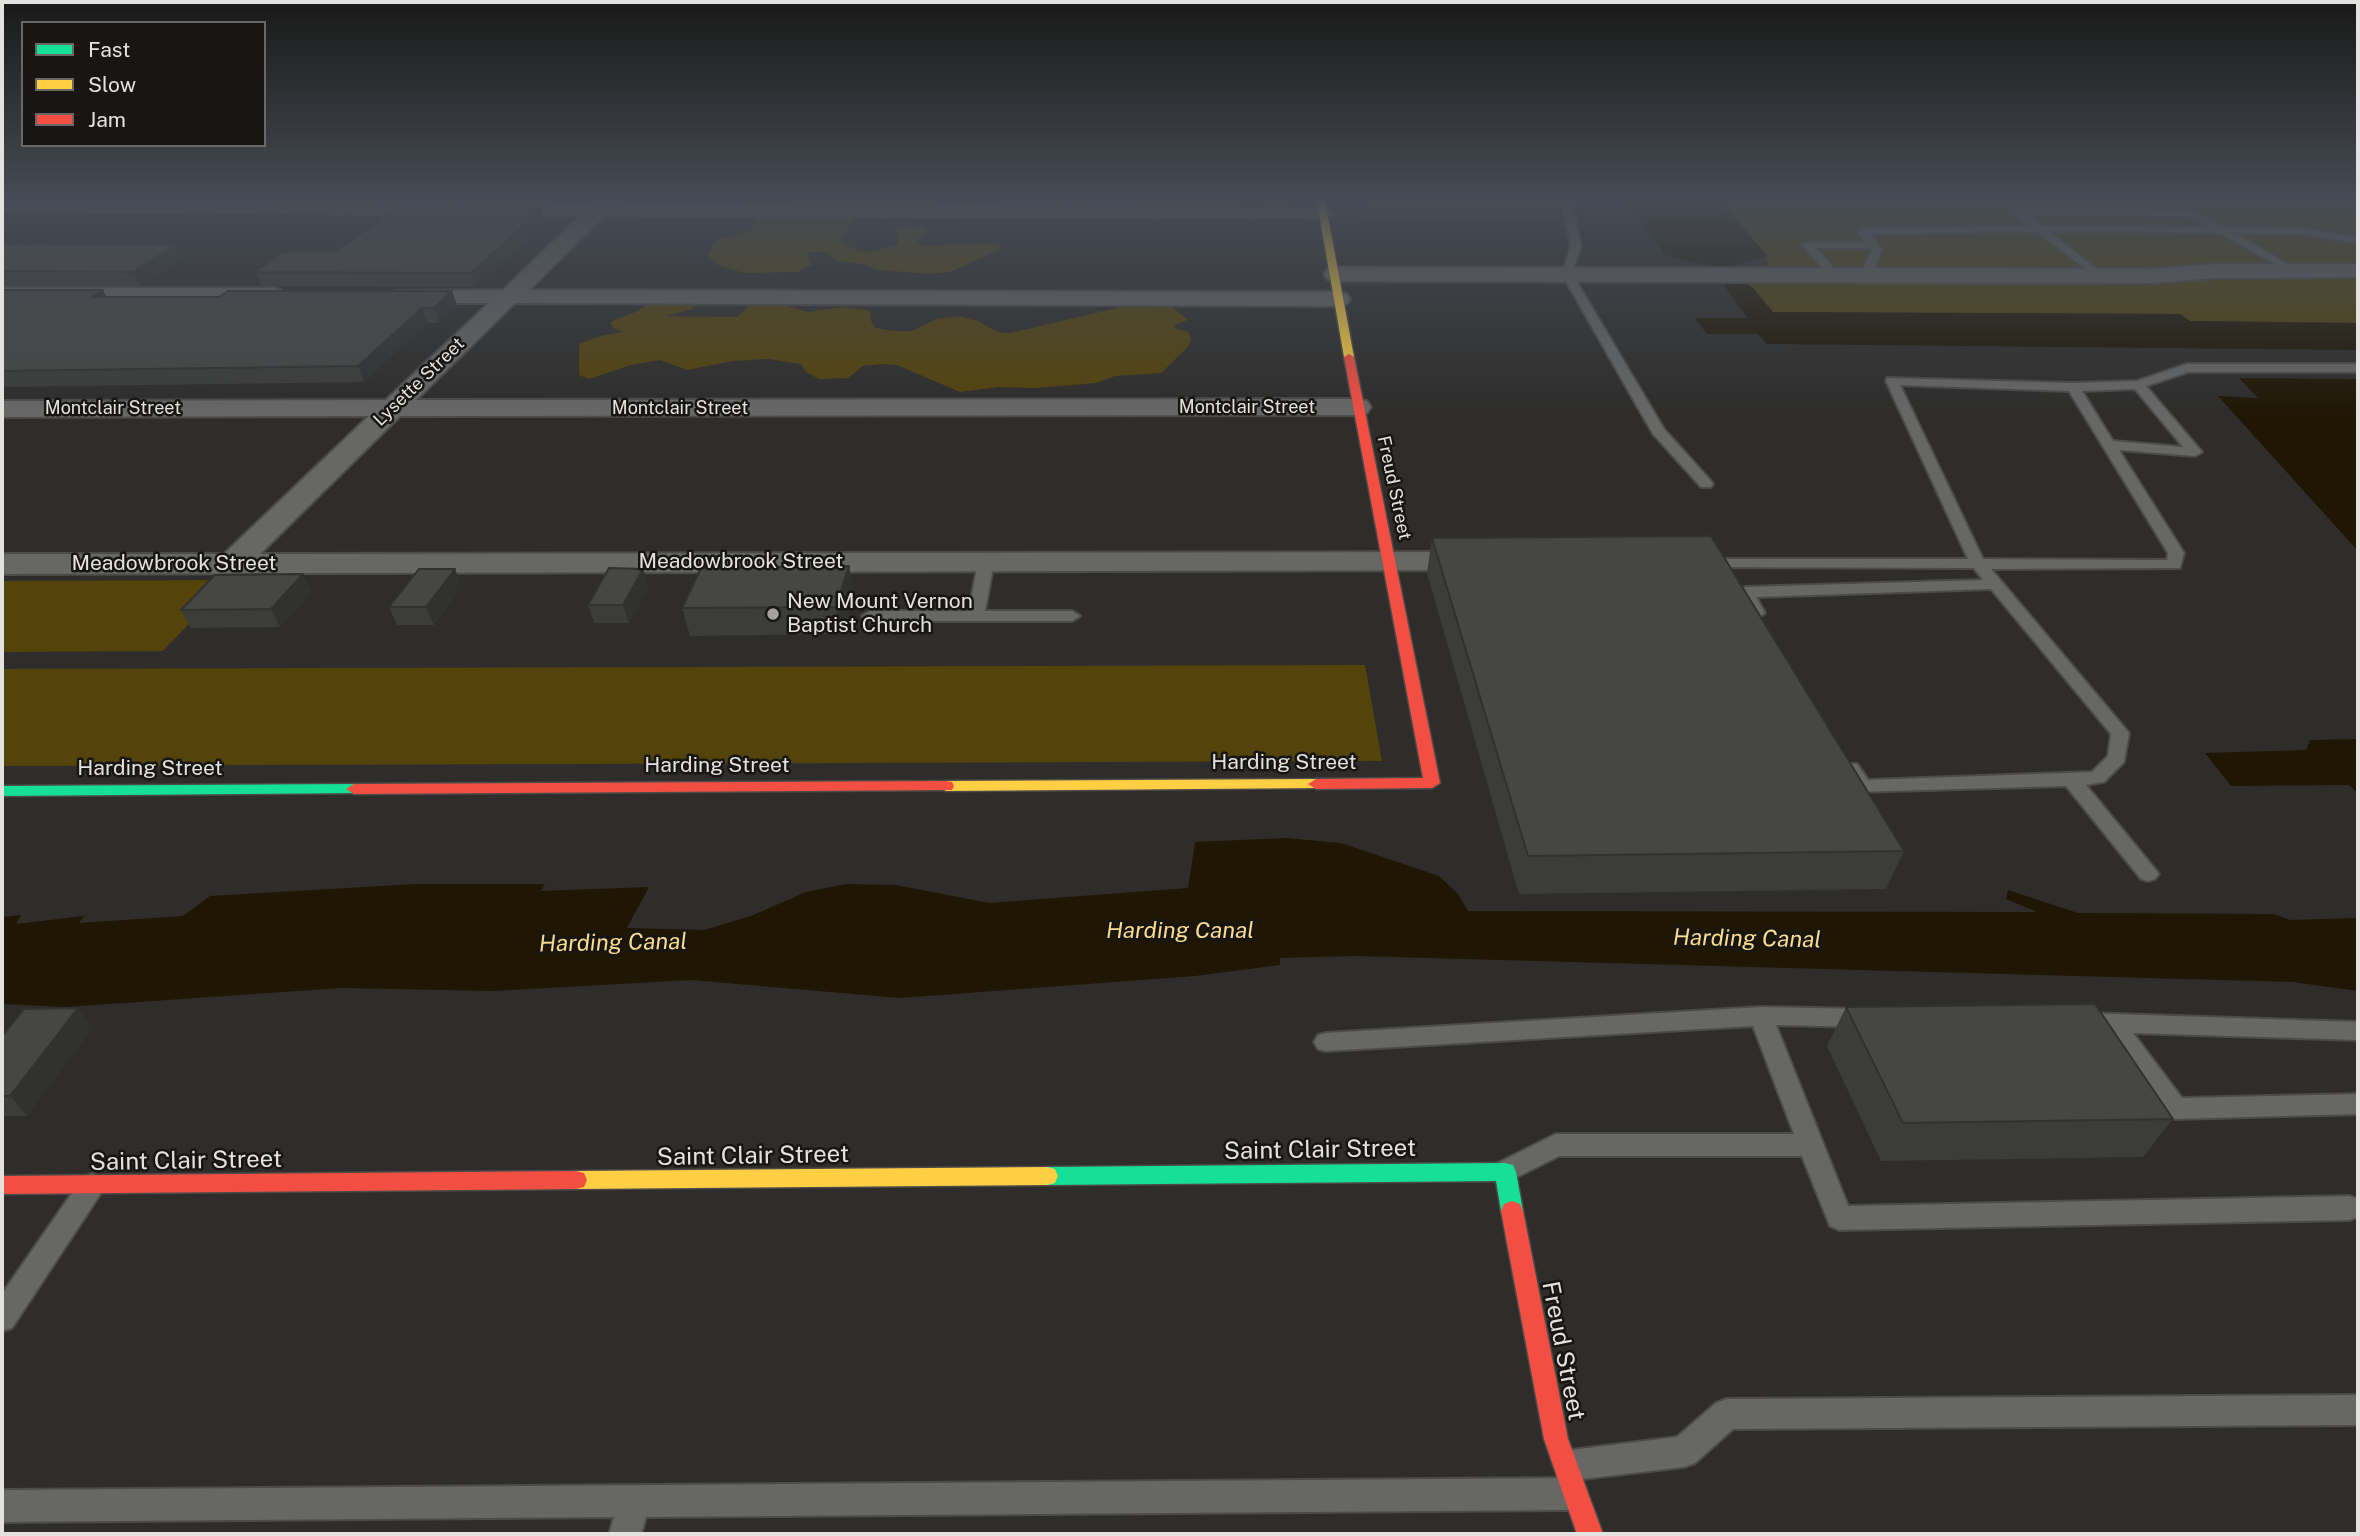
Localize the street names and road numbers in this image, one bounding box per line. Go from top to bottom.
street label: Lysette Street [369,333,469,431]
street label: Montclair Street [1179,396,1315,418]
street label: Montclair Street [45,397,181,419]
street label: Montclair Street [612,397,748,419]
street label: Freud Street [1372,434,1416,542]
street label: Meadowbrook Street [638,549,844,575]
street label: Meadowbrook Street [71,551,277,577]
street label: Harding Street [1211,750,1357,776]
street label: Harding Street [644,753,790,779]
street label: Harding Street [77,756,223,782]
street label: Saint Clair Street [1224,1134,1416,1166]
street label: Saint Clair Street [657,1140,849,1172]
street label: Saint Clair Street [90,1145,282,1177]
street label: Freud Street [1535,1279,1591,1423]

